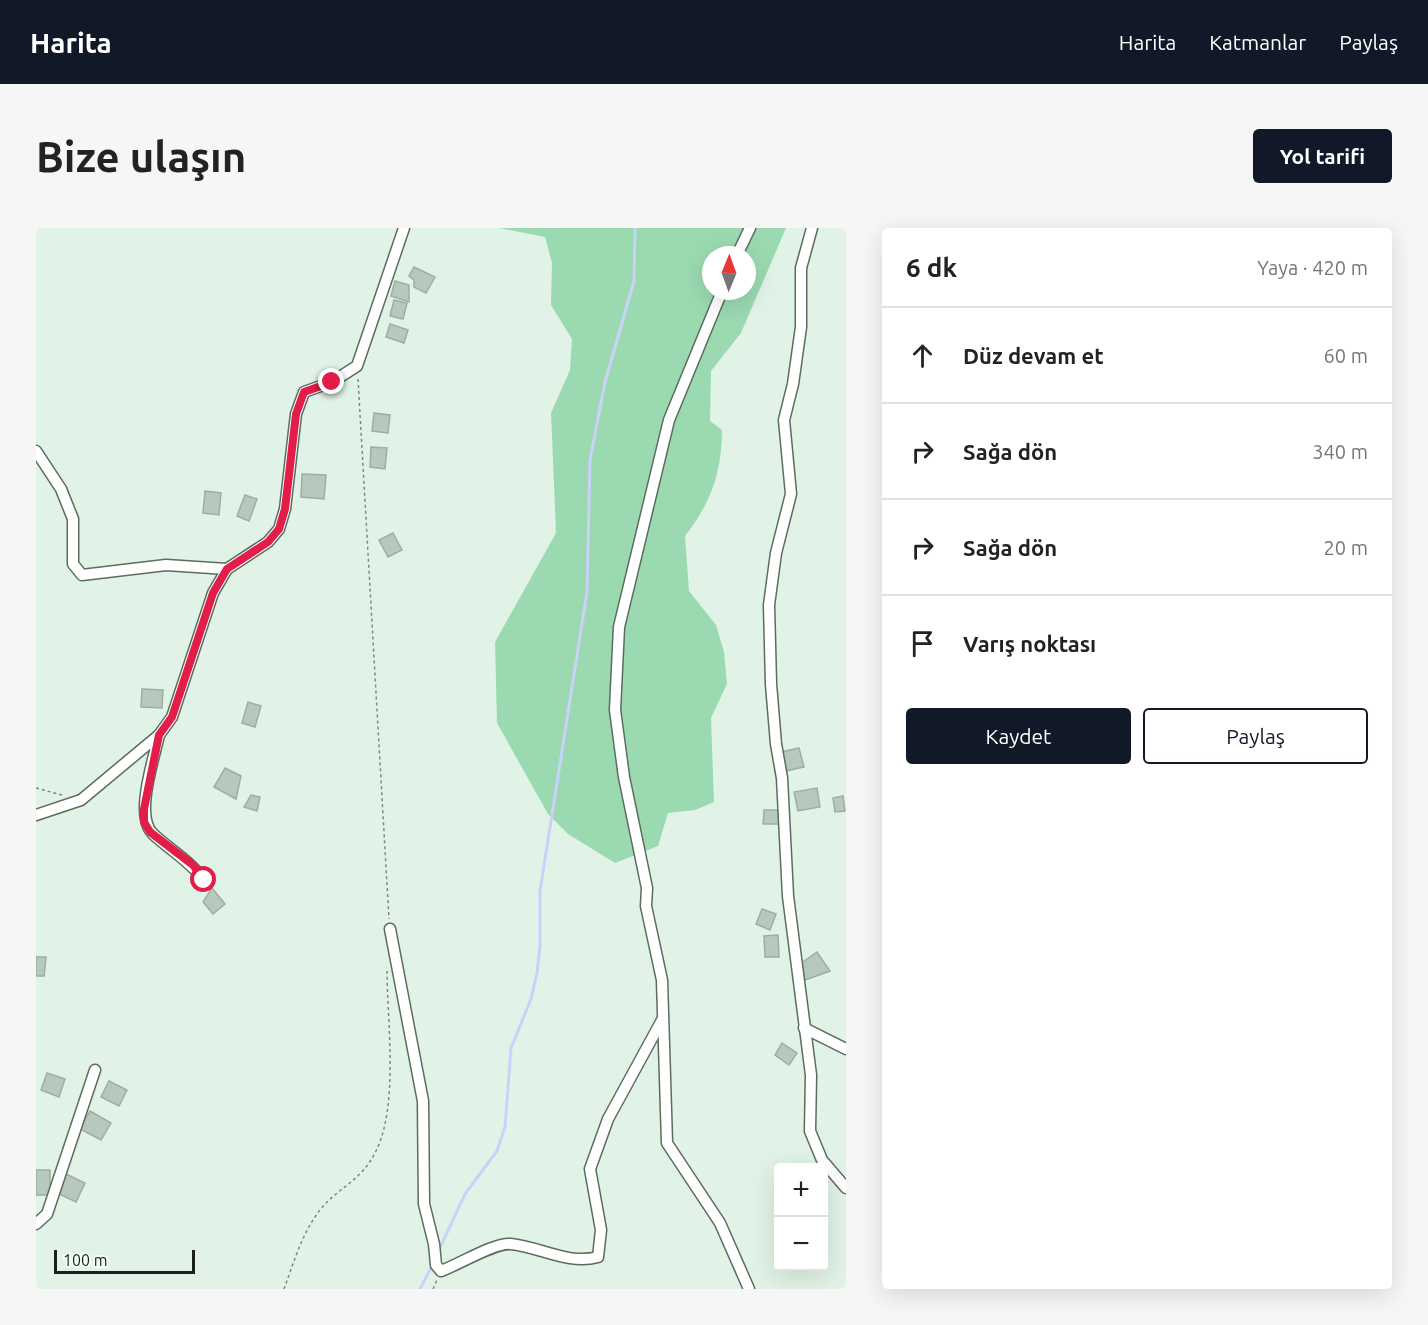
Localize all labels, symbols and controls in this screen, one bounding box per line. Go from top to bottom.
text: Harita [30,27,112,58]
text: Harita [1119,30,1176,54]
text: Katmanlar [1209,30,1306,54]
text: Paylaş [1339,30,1398,54]
button: Yol tarifi [1253,129,1392,183]
text: Bize ulaşın [36,133,246,180]
north arrow [702,246,756,300]
text: 6 dk [906,253,957,282]
text: Yaya · 420 m [1257,256,1368,279]
icon: ahead [906,339,939,372]
text: Düz devam et [963,343,1104,368]
text: 60 m [1324,344,1368,367]
route end [318,368,344,394]
icon: right [906,435,939,468]
text: Sağa dön [963,439,1057,464]
text: 340 m [1312,440,1368,463]
icon: right [906,531,939,564]
text: Sağa dön [963,535,1057,560]
text: 20 m [1324,536,1368,559]
icon: arrive [906,627,939,660]
text: Varış noktası [963,631,1096,656]
button: Kaydet [906,708,1131,764]
button: Paylaş [1143,708,1368,764]
route start [190,866,216,892]
map controls [774,1163,828,1271]
button: + [774,1163,828,1217]
button: − [774,1217,828,1271]
scale bar [54,1247,195,1274]
text: 100 m [63,1251,108,1269]

